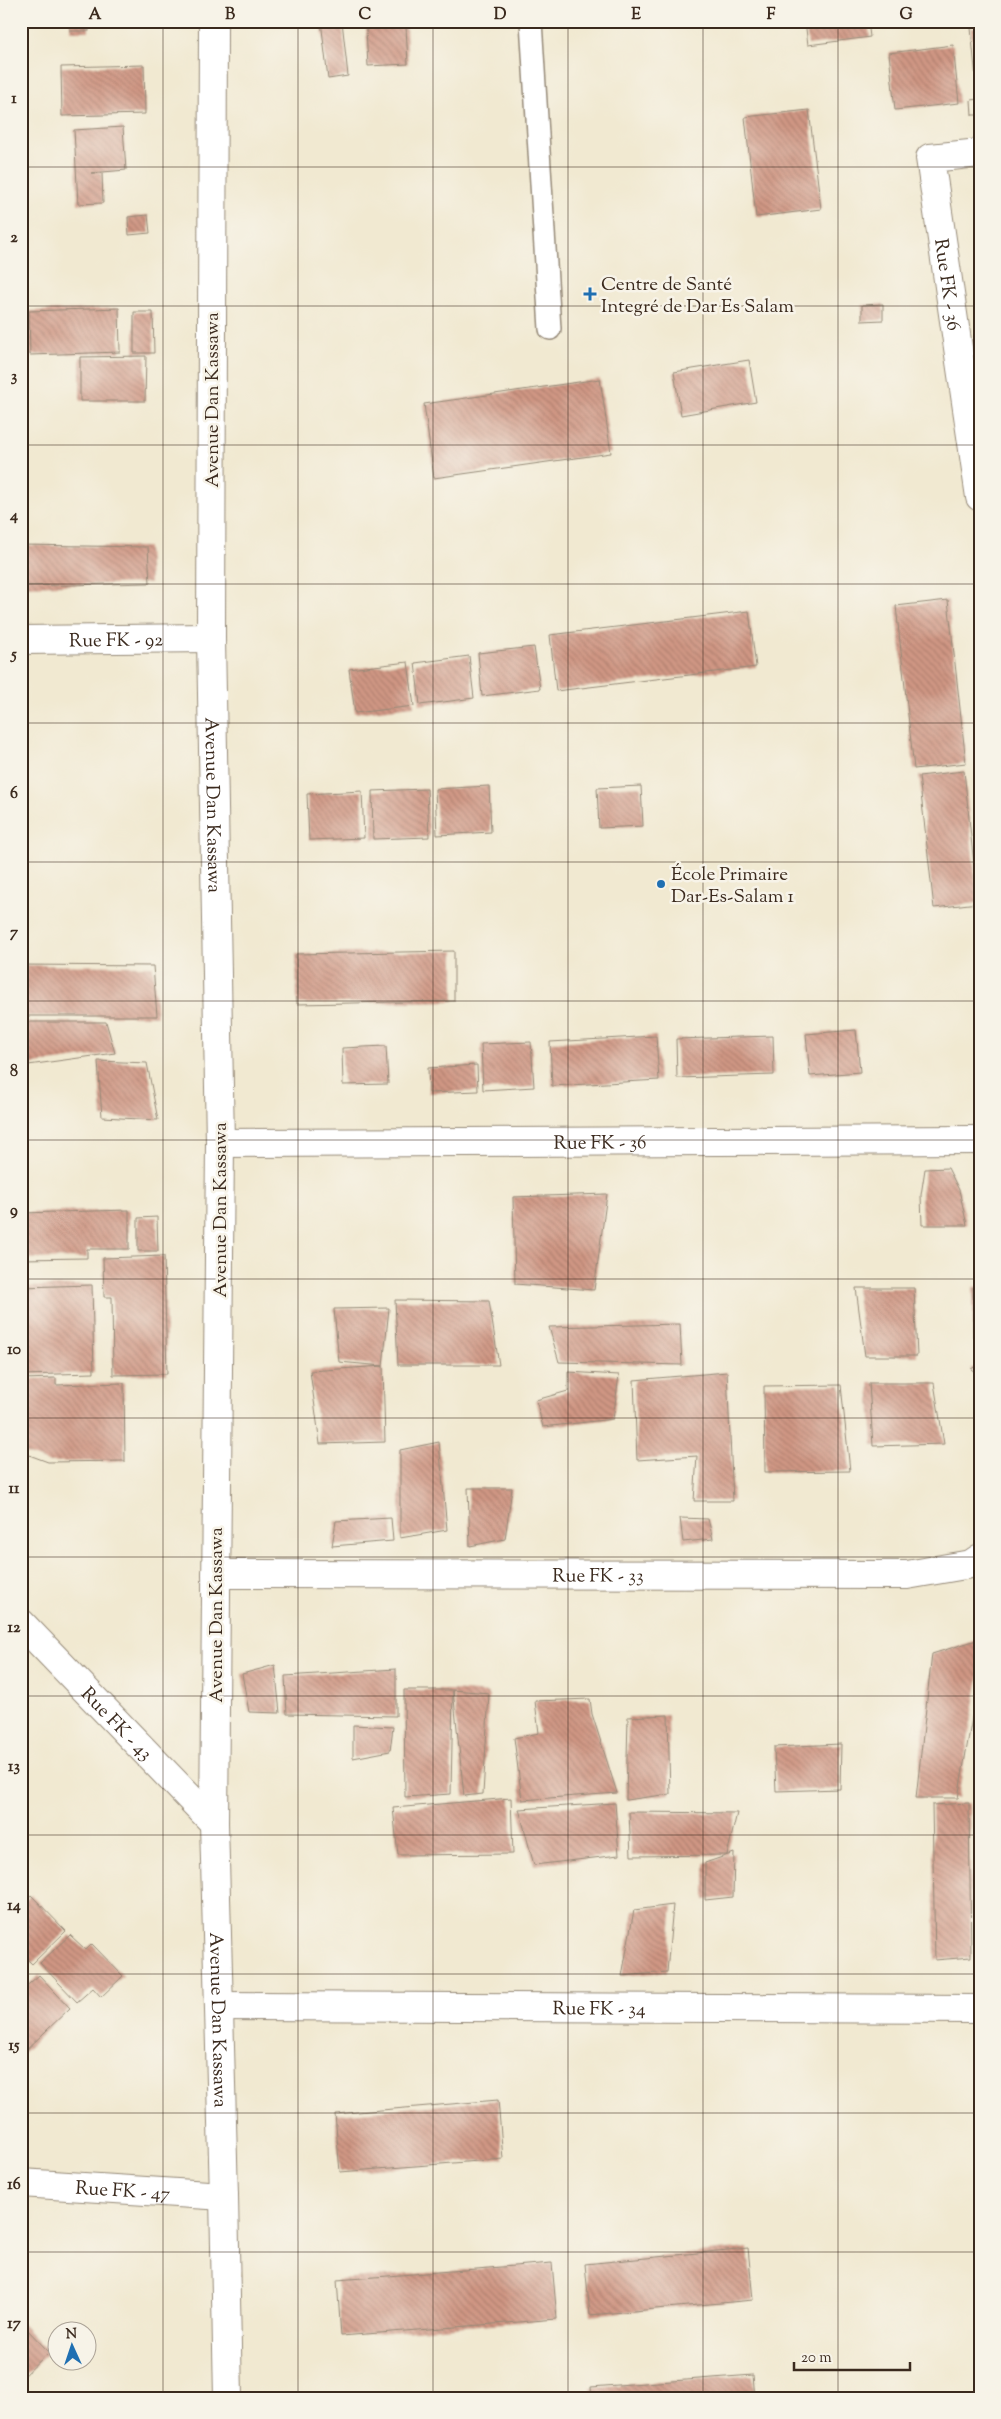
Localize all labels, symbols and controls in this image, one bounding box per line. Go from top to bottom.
text: A [89,4,102,27]
text: B [225,4,235,27]
text: C [359,4,372,27]
text: D [494,4,507,27]
text: E [631,4,641,27]
text: F [767,4,776,27]
text: G [899,4,913,27]
text: 1 [11,88,17,111]
text: 2 [10,227,18,250]
street label: Rue FK - 36 [926,237,966,333]
place label: Centre de Santé Integré de Dar Es Salam [601,272,794,321]
marker: Centre de Santé Integré de Dar Es Salam [583,287,597,301]
street label: Avenue Dan Kassawa [200,312,227,488]
text: 3 [11,366,18,389]
text: 4 [9,505,18,528]
street label: Rue FK - 92 [69,628,163,655]
text: 5 [9,644,17,667]
street label: Avenue Dan Kassawa [196,717,227,893]
text: 6 [10,783,18,806]
place label: École Primaire Dar-Es-Salam 1 [671,862,794,911]
marker: École Primaire Dar-Es-Salam 1 [655,878,667,890]
text: 7 [10,922,19,945]
text: 8 [10,1061,18,1084]
street label: Avenue Dan Kassawa [208,1122,235,1298]
street label: Rue FK - 36 [554,1130,646,1158]
text: 9 [10,1200,18,1223]
text: 10 [7,1339,21,1362]
text: 11 [9,1478,20,1501]
street label: Avenue Dan Kassawa [204,1527,231,1703]
street label: Rue FK - 33 [552,1563,644,1591]
text: 12 [8,1617,21,1640]
street label: Rue FK - 43 [74,1682,158,1768]
text: 13 [8,1756,20,1779]
text: 14 [7,1895,21,1918]
street label: Avenue Dan Kassawa [201,1932,233,2108]
street label: Rue FK - 34 [552,1996,646,2024]
text: 15 [9,2035,20,2058]
text: 16 [7,2174,21,2197]
street label: Rue FK - 47 [74,2176,171,2209]
text: 17 [7,2313,22,2336]
north arrow [48,2322,98,2372]
text: N [65,2325,78,2345]
scale bar [794,2339,910,2371]
text: 20 m [801,2348,832,2369]

